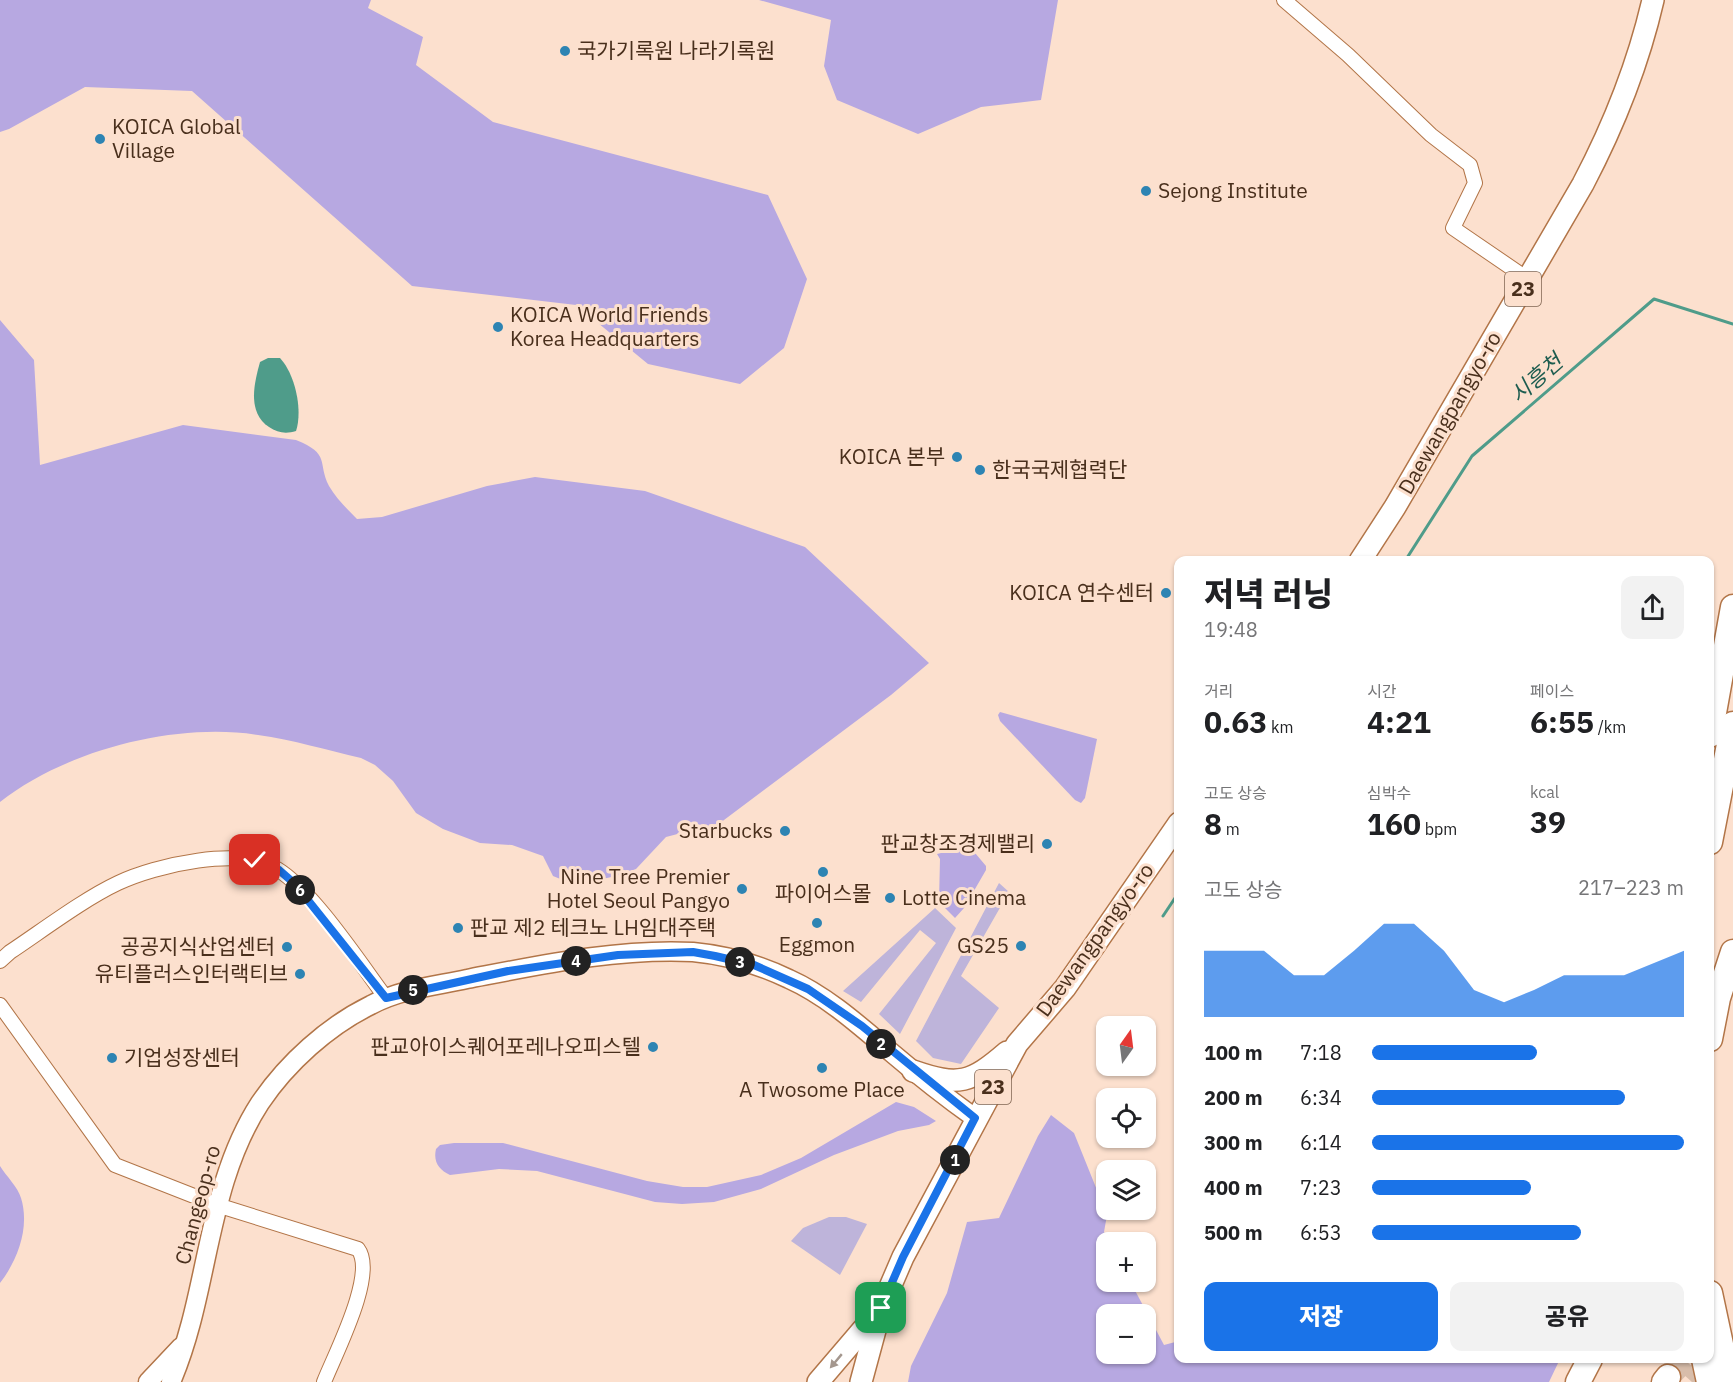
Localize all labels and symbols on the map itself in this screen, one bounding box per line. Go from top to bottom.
place label: 국가기록원 나라기록원 [577,36,775,64]
marker: 국가기록원 나라기록원 [558,44,572,58]
place label: KOICA Global Village [112,112,241,164]
marker: KOICA Global Village [93,132,107,146]
place label: Sejong Institute [1158,176,1308,204]
marker: Sejong Institute [1139,184,1153,198]
road number: 23 [1505,272,1541,306]
place label: KOICA World Friends Korea Headquarters [510,300,708,352]
marker: KOICA World Friends Korea Headquarters [491,320,505,334]
street label: Daewangpangyo-ro [1391,326,1507,499]
water label: 시흥천 [1503,345,1570,408]
place label: KOICA 본부 [839,442,945,470]
marker: KOICA 본부 [950,450,964,464]
place label: 한국국제협력단 [992,455,1127,483]
marker: 한국국제협력단 [973,463,987,477]
place label: KOICA 연수센터 [1009,578,1154,606]
marker: KOICA 연수센터 [1159,586,1173,600]
place label: Starbucks [679,816,773,844]
marker: Starbucks [778,824,792,838]
place label: 판교창조경제밸리 [880,829,1035,857]
pin [229,834,280,885]
marker: 판교창조경제밸리 [1040,837,1054,851]
street label: Daewangpangyo-ro [1029,857,1159,1022]
place label: Nine Tree Premier Hotel Seoul Pangyo [547,862,730,914]
marker: 파이어스몰 [816,865,830,879]
pin: 6 [285,875,315,905]
place label: 파이어스몰 [775,879,871,907]
marker: Nine Tree Premier Hotel Seoul Pangyo [735,882,749,896]
place label: Lotte Cinema [902,883,1026,911]
marker: Lotte Cinema [883,891,897,905]
place label: 판교 제2 테크노 LH임대주택 [470,913,716,941]
marker: Eggmon [810,916,824,930]
marker: 판교 제2 테크노 LH임대주택 [451,921,465,935]
place label: Eggmon [779,930,855,958]
place label: GS25 [957,931,1009,959]
place label: 공공지식산업센터 [120,932,275,960]
marker: GS25 [1014,939,1028,953]
marker: 공공지식산업센터 [280,940,294,954]
pin: 4 [561,946,591,976]
pin: 3 [725,947,755,977]
place label: 유티플러스인터랙티브 [95,959,288,987]
marker: 유티플러스인터랙티브 [293,967,307,981]
pin: 5 [398,975,428,1005]
north arrow [1096,1016,1156,1076]
pin: 2 [866,1029,896,1059]
place label: 판교아이스퀘어포레나오피스텔 [371,1032,641,1060]
marker: 판교아이스퀘어포레나오피스텔 [646,1040,660,1054]
place label: 기업성장센터 [124,1043,240,1071]
marker: 기업성장센터 [105,1051,119,1065]
marker: A Twosome Place [815,1061,829,1075]
road number: 23 [975,1070,1011,1104]
place label: A Twosome Place [739,1075,905,1103]
street label: Changeop-ro [168,1142,226,1268]
pin: 1 [940,1145,970,1175]
pin [855,1282,906,1333]
one-way arrow [830,1353,843,1368]

